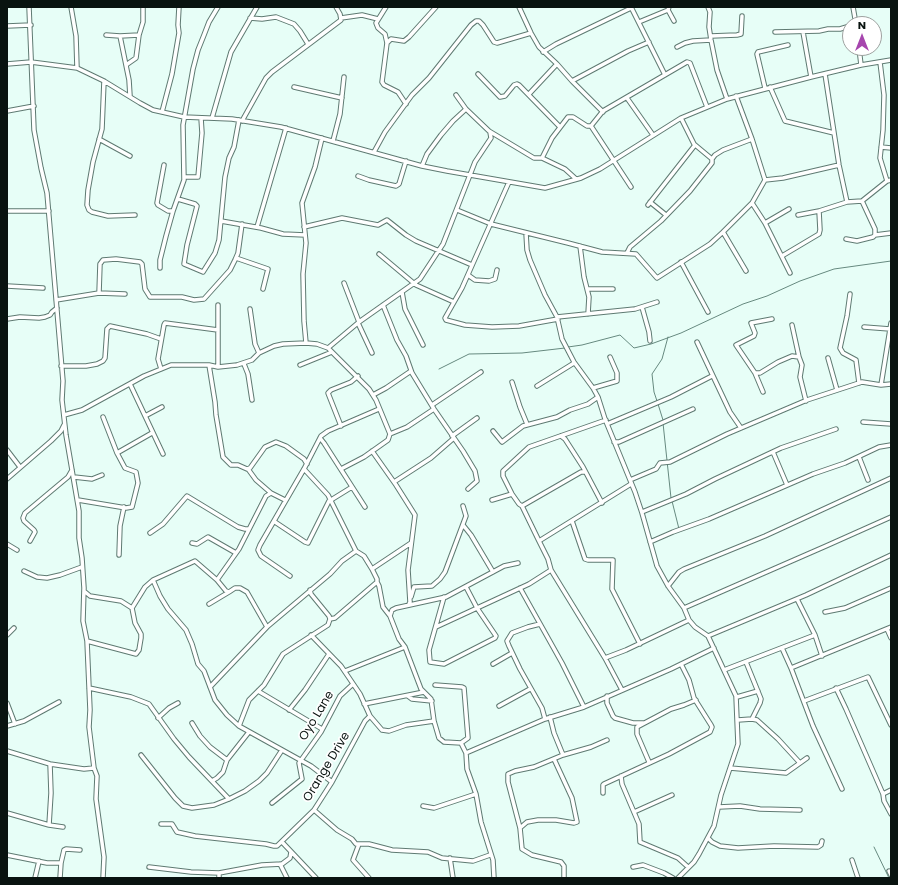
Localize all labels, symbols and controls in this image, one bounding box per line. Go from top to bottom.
north arrow [842,16,882,56]
text: N [858,17,866,33]
street label: Oyo Lane [297,689,337,743]
street label: Orange Drive [301,730,353,804]

